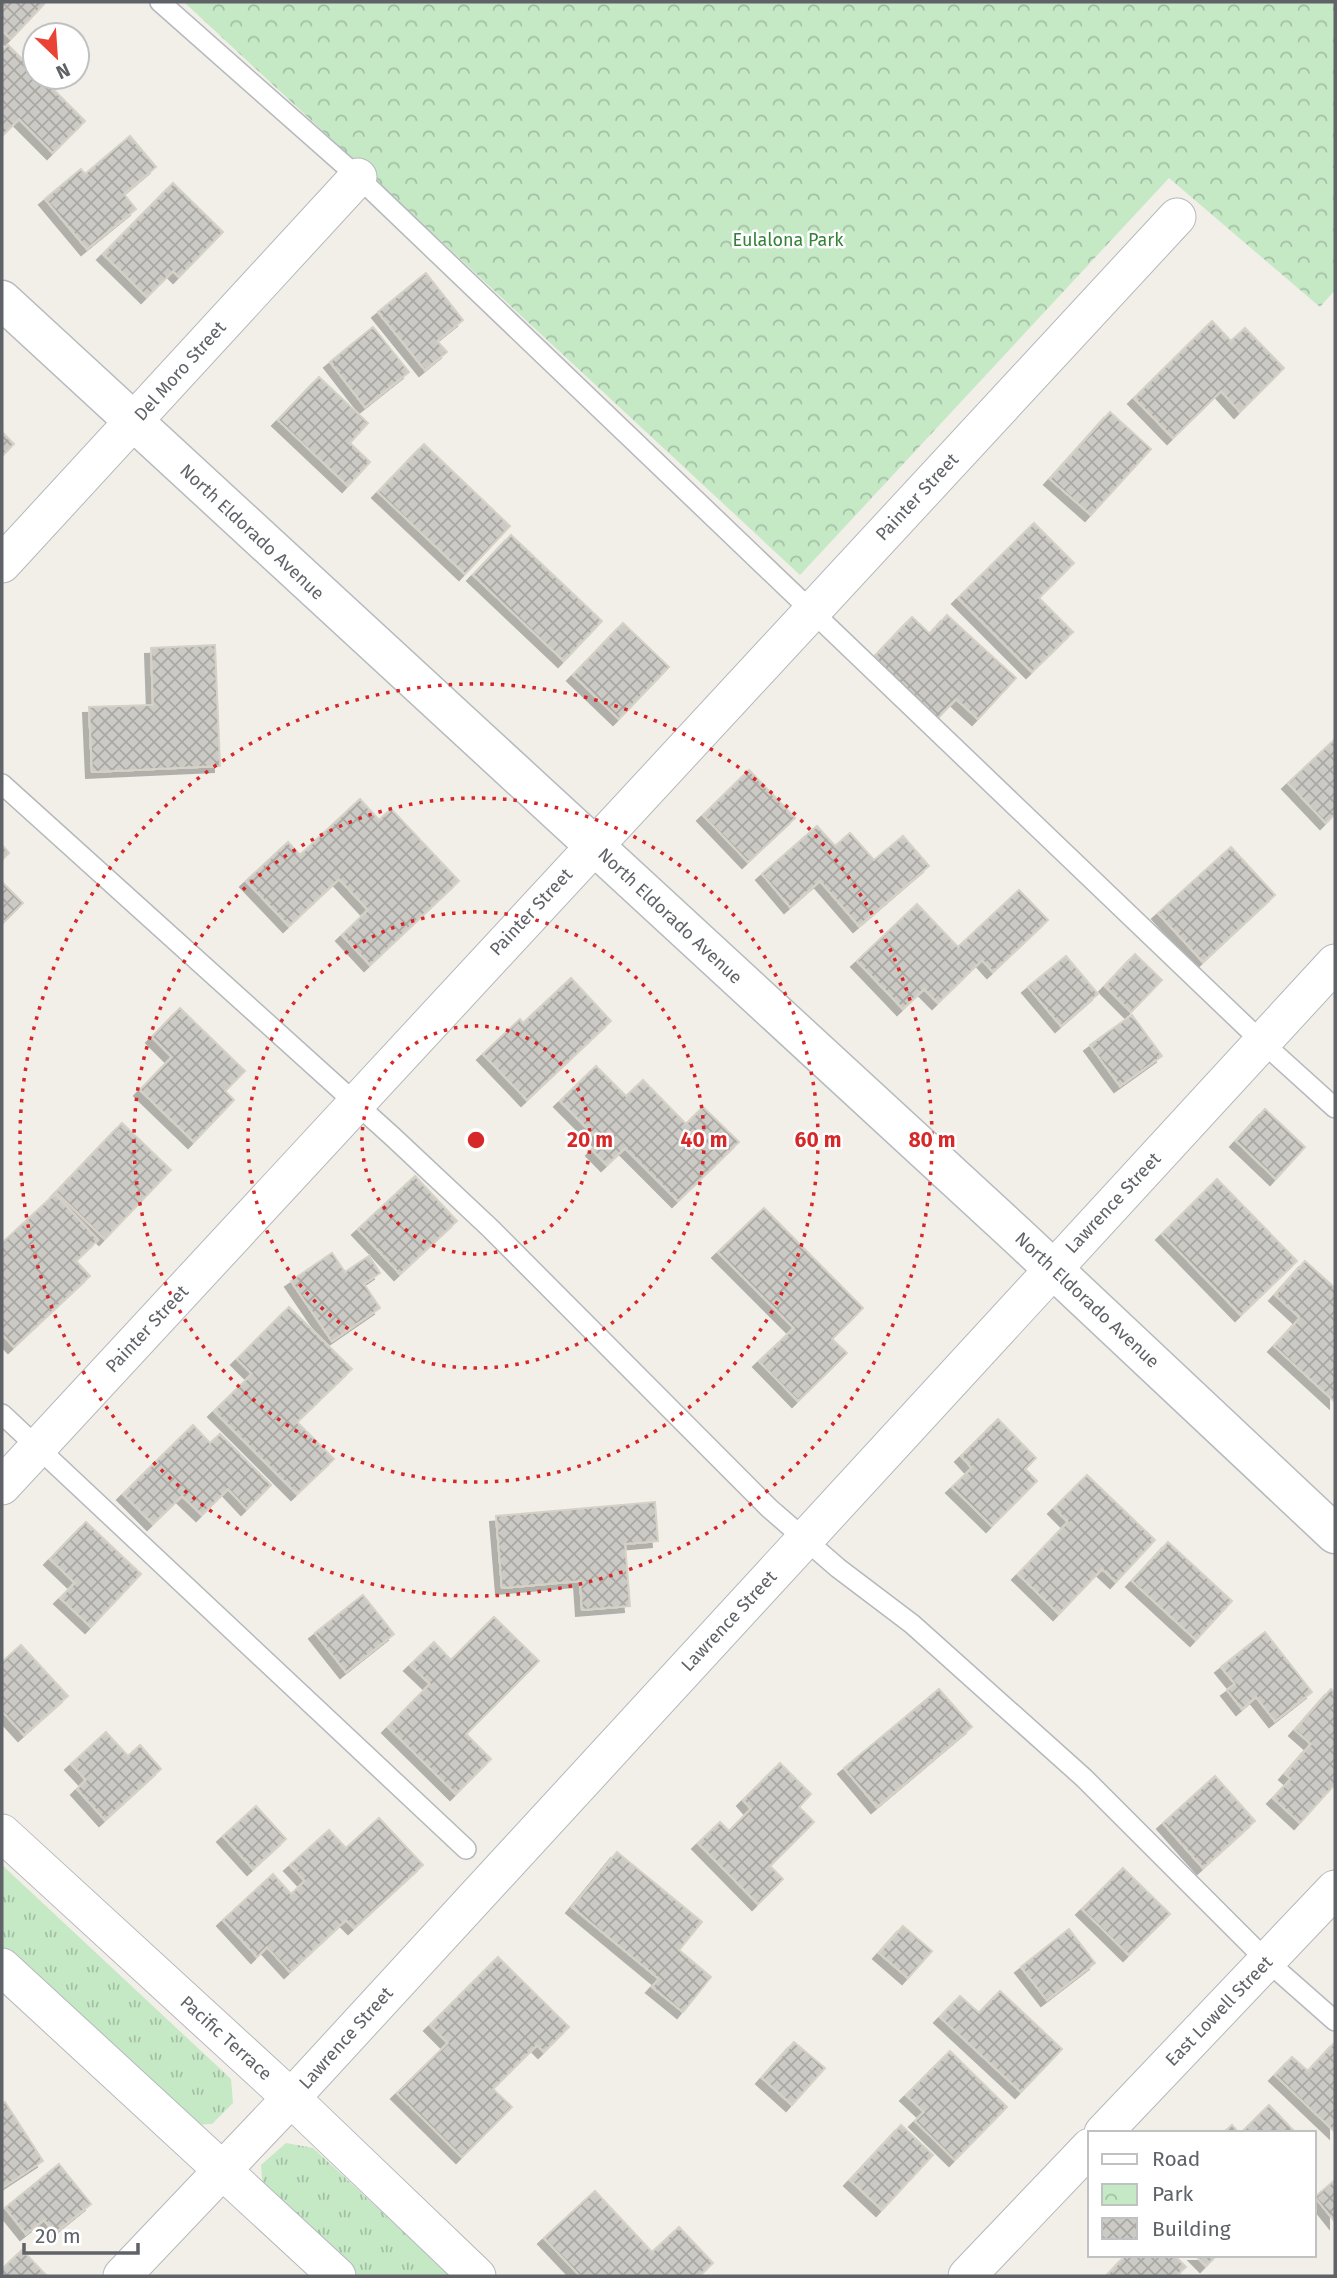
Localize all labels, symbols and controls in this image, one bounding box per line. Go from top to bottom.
north arrow [21,21,91,91]
text: N [52,58,74,84]
park label: Eulalona Park [733,229,844,251]
street label: Del Moro Street [130,316,231,425]
street label: Painter Street [871,448,963,545]
street label: North Eldorado Avenue [175,459,329,605]
street label: North Eldorado Avenue [593,843,747,989]
street label: Painter Street [485,863,577,960]
text: 20 m [567,1127,613,1153]
text: 40 m [681,1127,727,1153]
text: 60 m [795,1127,841,1153]
text: 80 m [908,1127,956,1153]
centre of rings [464,1128,488,1152]
street label: Lawrence Street [1061,1148,1166,1258]
street label: North Eldorado Avenue [1010,1227,1164,1373]
street label: Painter Street [101,1280,193,1377]
street label: Lawrence Street [677,1566,782,1676]
street label: East Lowell Street [1161,1951,1277,2071]
street label: Lawrence Street [294,1982,398,2094]
street label: Pacific Terrace [176,1991,276,2085]
legend [1088,2131,1316,2257]
text: Road [1152,2146,1200,2172]
text: Park [1152,2181,1194,2207]
scale bar [24,2212,138,2256]
text: Building [1152,2216,1231,2242]
text: 20 m [35,2223,81,2249]

